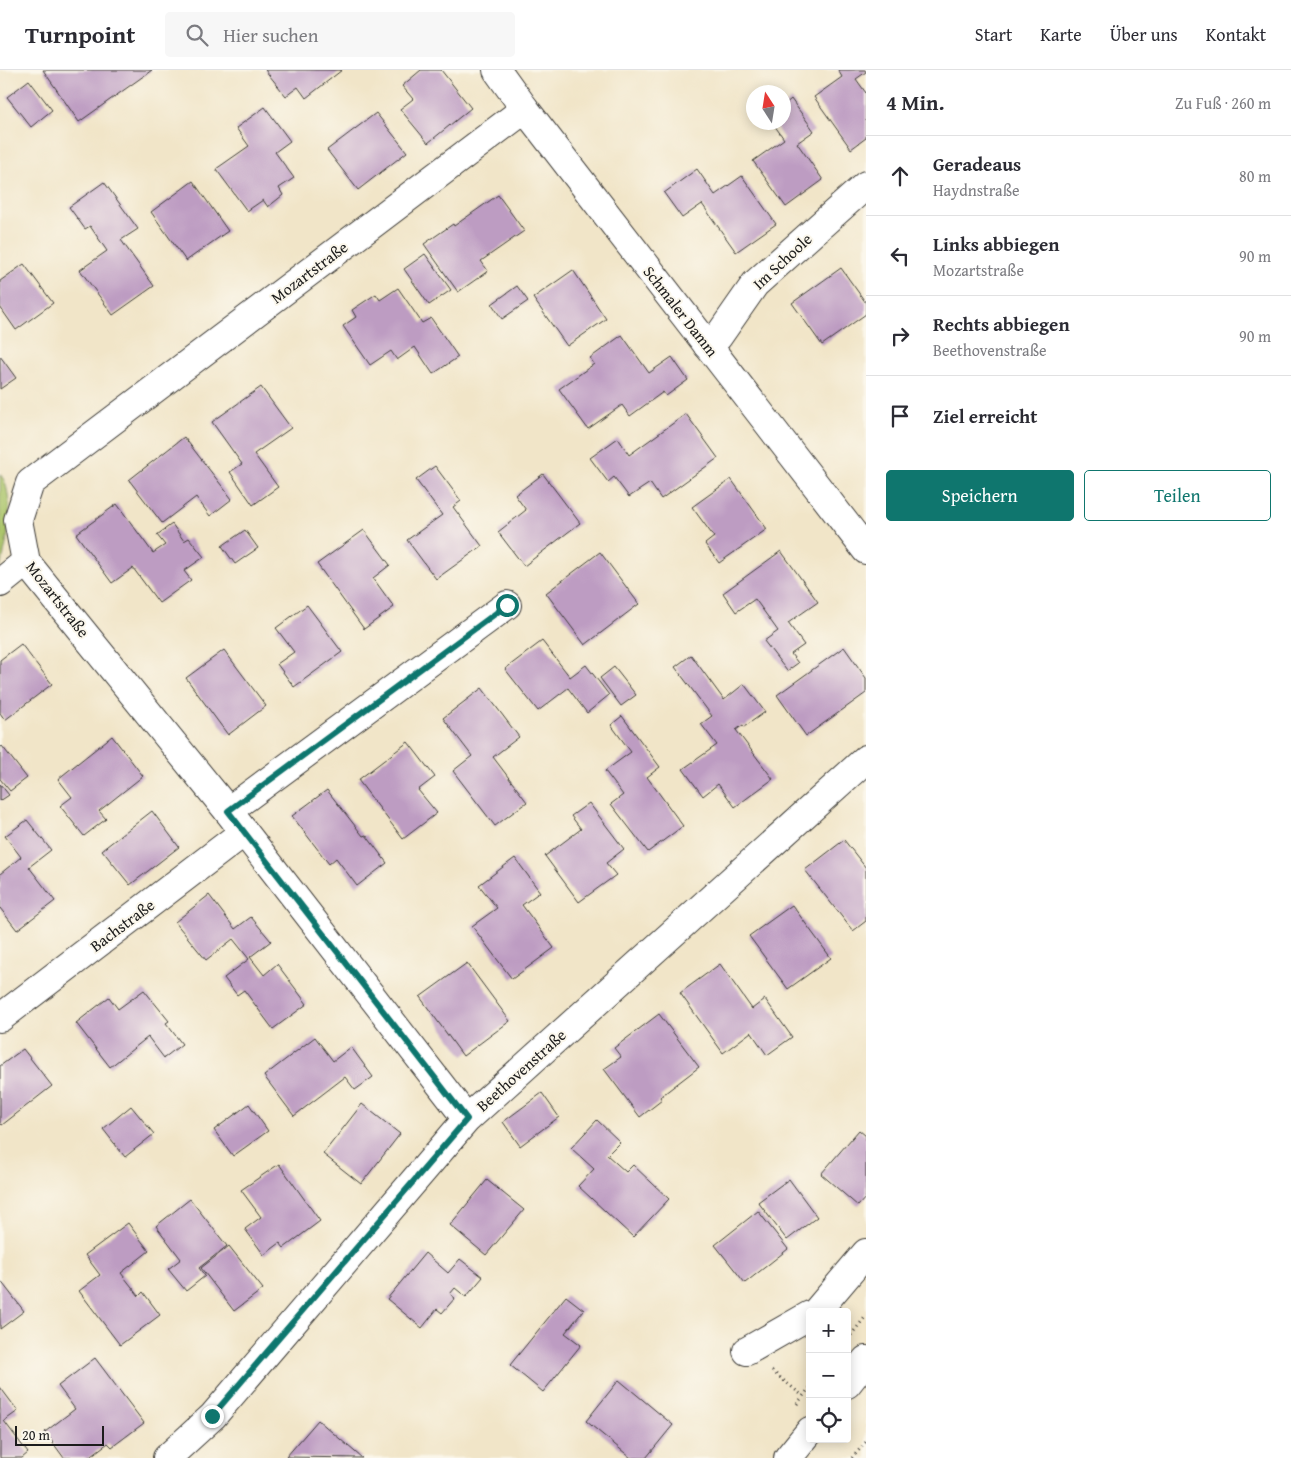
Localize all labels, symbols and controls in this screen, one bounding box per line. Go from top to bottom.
search box [165,12,515,57]
text: Turnpoint [25,17,135,52]
icon: search [183,21,211,49]
text: Hier suchen [223,21,318,49]
text: Start [975,21,1012,48]
text: Karte [1040,21,1082,48]
text: Über uns [1110,21,1178,48]
text: Kontakt [1206,21,1266,48]
north arrow [746,85,791,130]
text: 4 Min. [886,87,944,118]
text: Zu Fuß · 260 m [1175,91,1271,115]
text: Geradeaus [933,150,1021,178]
icon: ahead [886,162,914,190]
text: 80 m [1239,164,1271,188]
text: Haydnstraße [933,178,1020,202]
street label: Im Schoole [747,227,817,295]
text: Links abbiegen [933,230,1059,258]
street label: Mozartstraße [265,235,353,309]
icon: left [886,242,914,270]
text: 90 m [1239,244,1271,268]
text: Mozartstraße [933,258,1024,282]
street label: Schmaler Damm [638,260,724,362]
text: Rechts abbiegen [933,310,1070,338]
icon: right [886,322,914,350]
text: 90 m [1239,324,1271,348]
text: Beethovenstraße [933,338,1047,362]
icon: arrive [886,402,914,430]
text: Ziel erreicht [933,402,1037,430]
button: Speichern [886,470,1074,521]
button: Teilen [1084,470,1271,521]
street label: Mozartstraße [21,556,95,642]
route start [496,594,519,617]
street label: Bachstraße [85,893,159,957]
street label: Beethovenstraße [471,1023,571,1117]
map controls [806,1308,851,1443]
button: + [806,1308,851,1353]
button: − [806,1353,851,1398]
button: locate [806,1398,851,1443]
route end [201,1405,224,1428]
scale bar [15,1423,104,1446]
text: 20 m [22,1425,50,1445]

